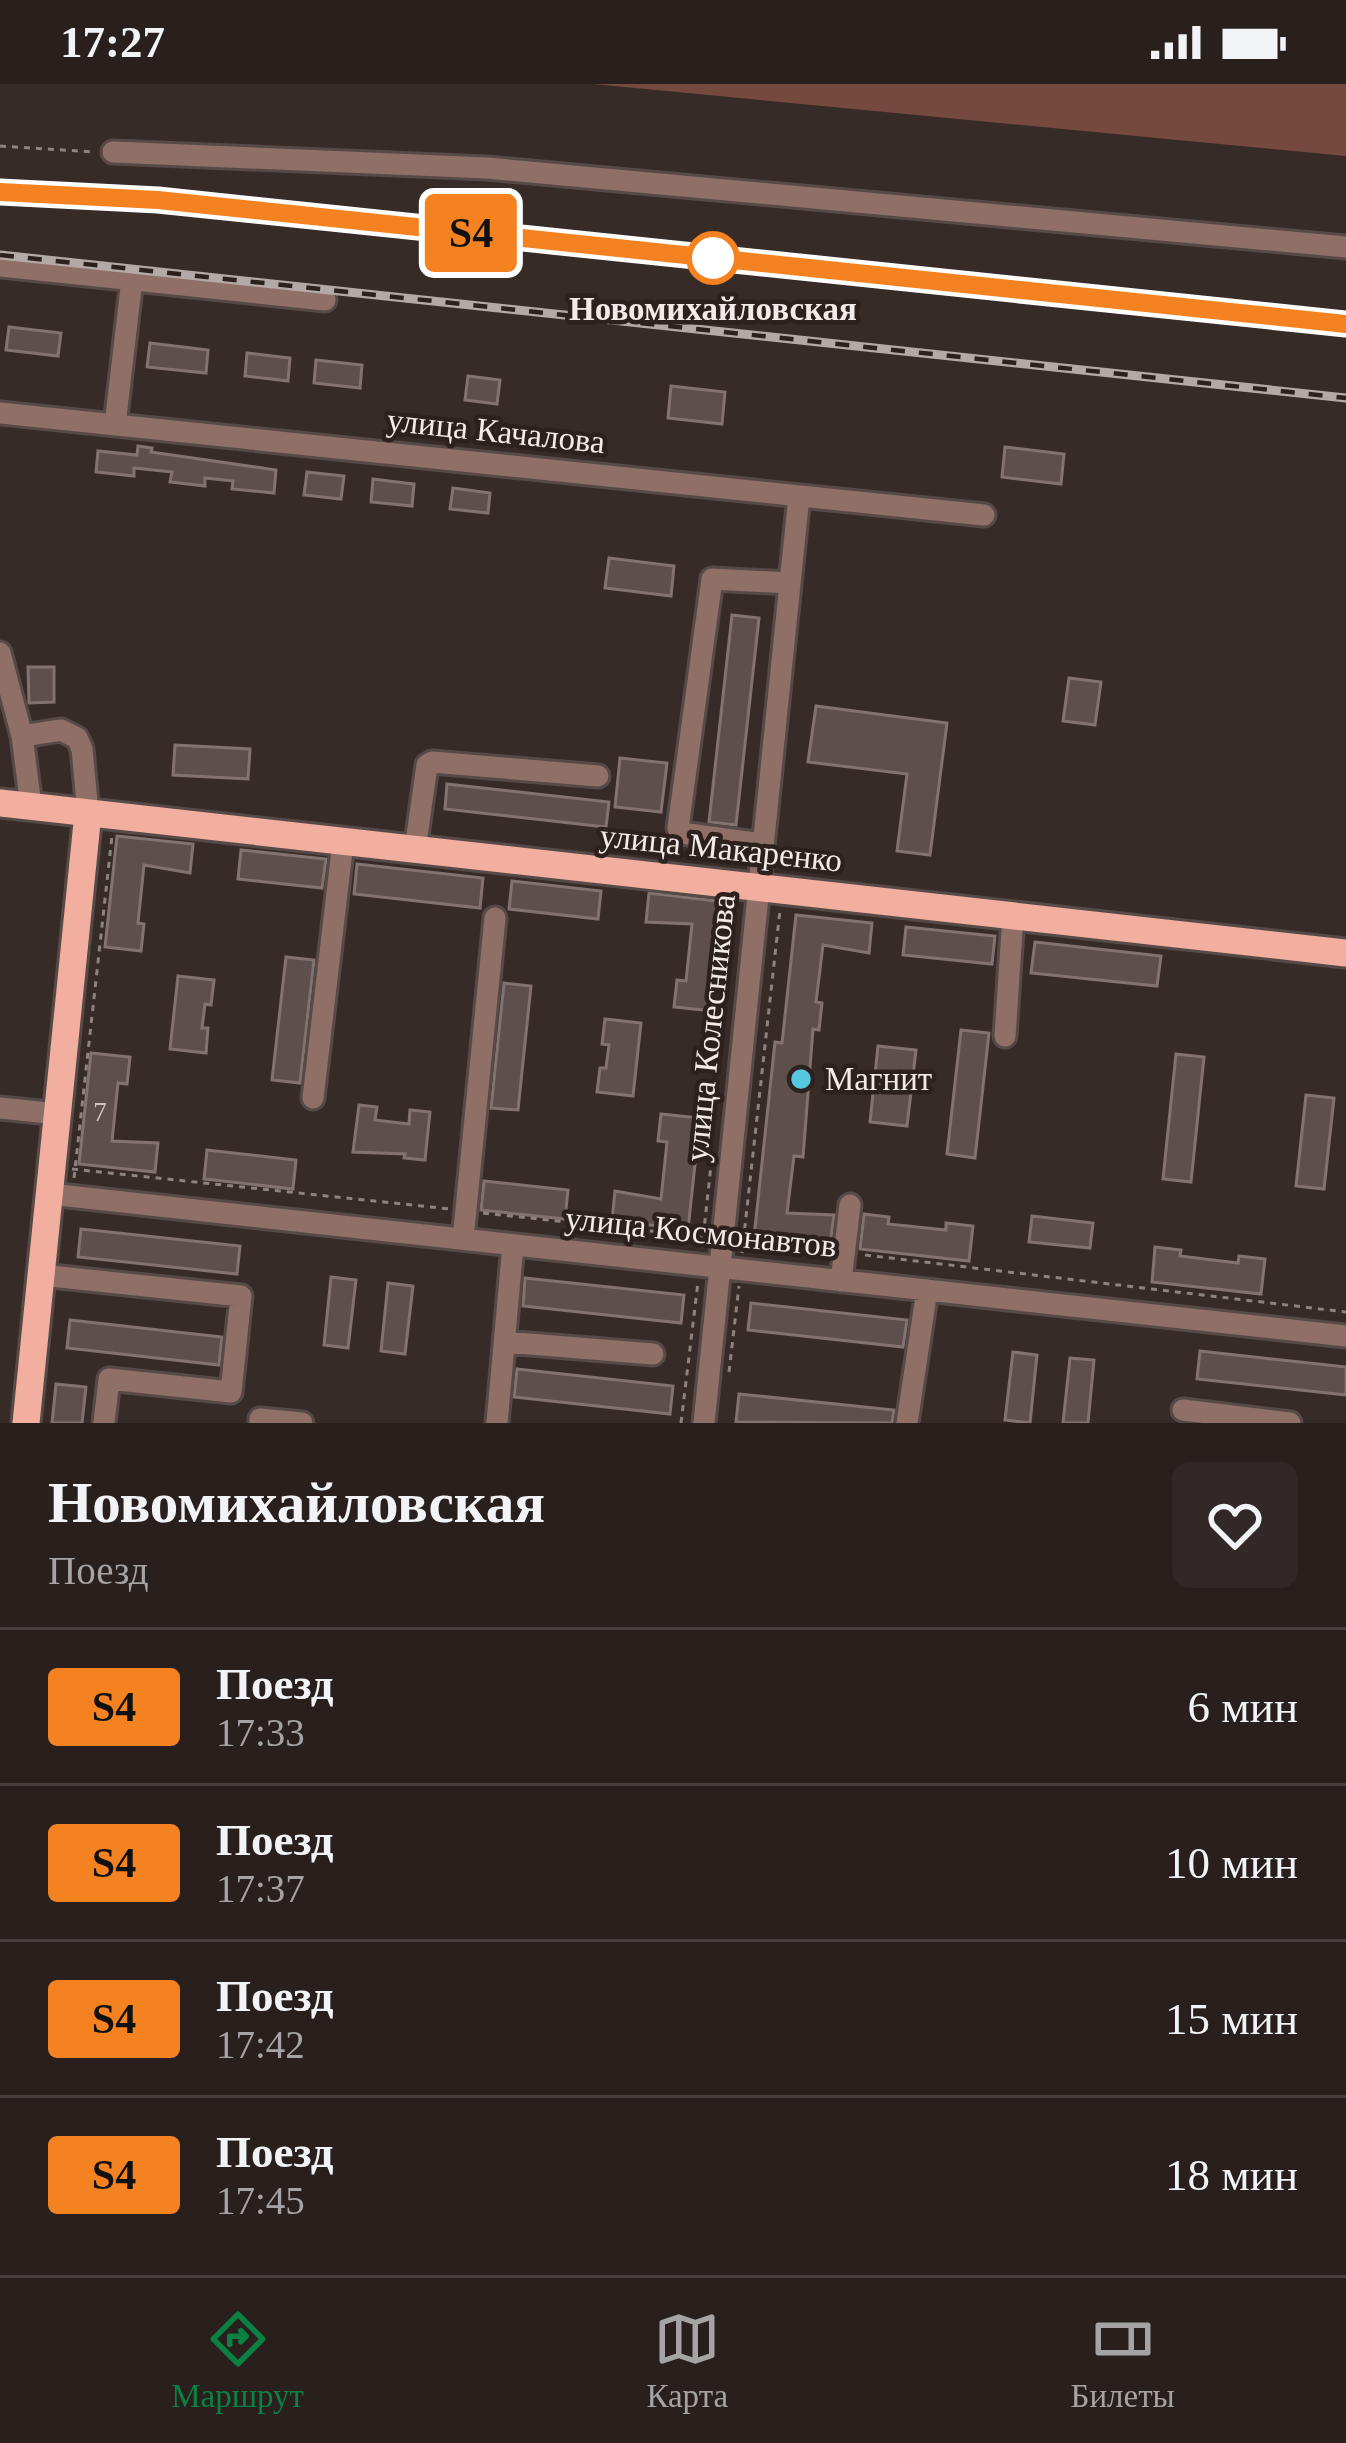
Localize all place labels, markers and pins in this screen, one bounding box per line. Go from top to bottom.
marker: Новомихайловская [688,233,738,283]
place label: Новомихайловская [569,291,857,327]
place label: Магнит [825,1061,932,1097]
marker: Магнит [788,1066,814,1092]

